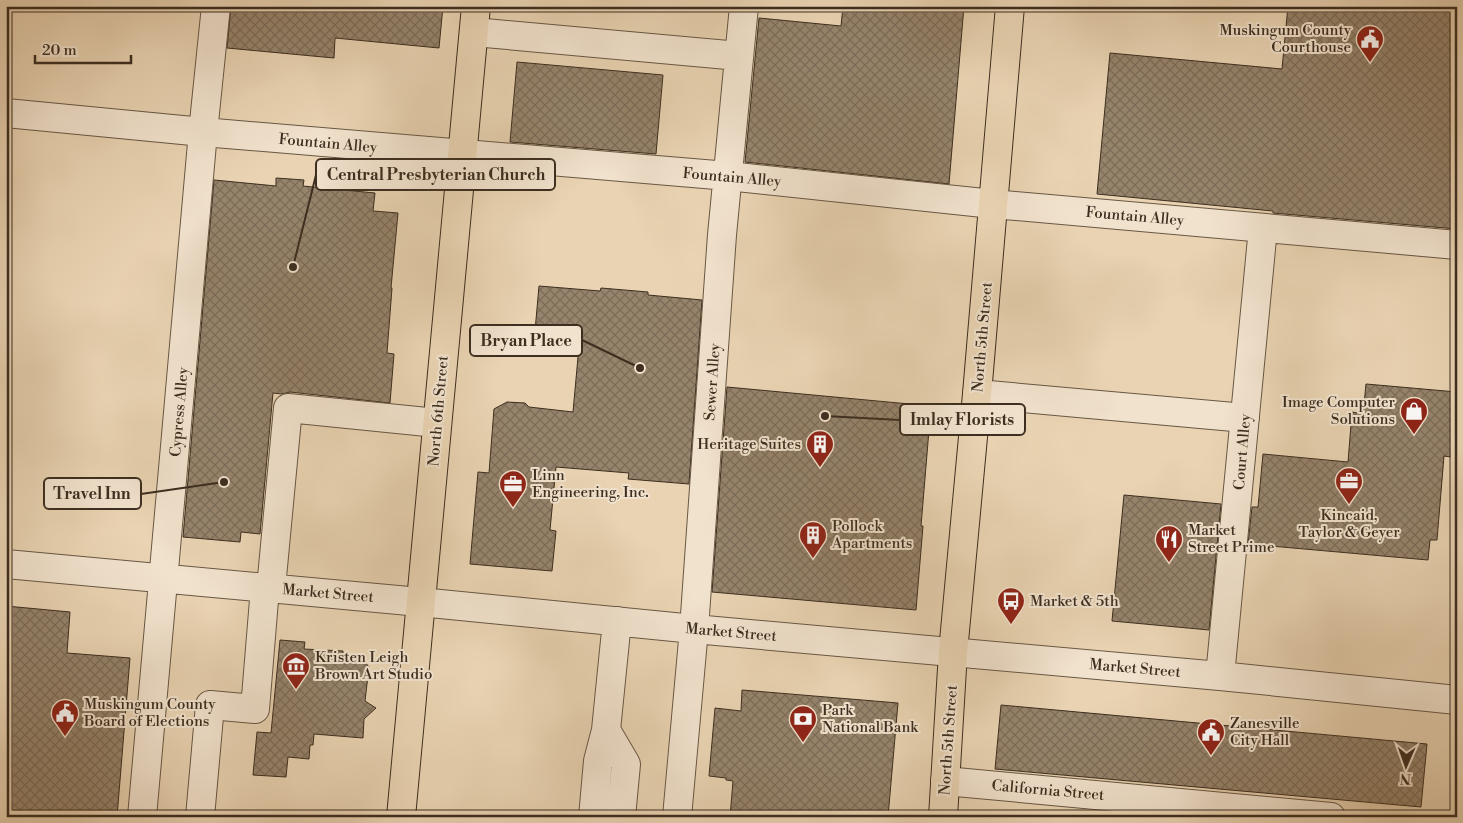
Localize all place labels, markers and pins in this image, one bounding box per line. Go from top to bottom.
place label: Muskingum County Courthouse [1220,21,1352,57]
public building icon: Muskingum County Courthouse [1355,24,1385,63]
callout: Central Presbyterian Church [316,159,555,190]
callout: Bryan Place [470,325,582,356]
place label: Image Computer Solutions [1282,393,1396,429]
shop icon: Image Computer Solutions [1399,396,1429,435]
callout: Imlay Florists [900,404,1025,435]
building icon: Heritage Suites [805,429,835,468]
place label: Heritage Suites [697,435,801,454]
place label: Linn Engineering, Inc. [532,466,649,502]
office icon: Kincaid, Taylor & Geyer [1334,466,1364,505]
office icon: Linn Engineering, Inc. [498,469,528,508]
callout: Travel Inn [44,478,141,509]
place label: Kincaid, Taylor & Geyer [1298,506,1400,542]
place label: Pollock Apartments [831,517,912,553]
building icon: Pollock Apartments [798,520,828,559]
place label: Market Street Prime [1188,521,1275,557]
restaurant icon: Market Street Prime [1154,524,1184,563]
bus stop icon: Market & 5th [996,586,1026,625]
place label: Market & 5th [1030,592,1119,611]
place label: Kristen Leigh Brown Art Studio [314,648,432,684]
museum icon: Kristen Leigh Brown Art Studio [281,651,311,690]
place label: Muskingum County Board of Elections [83,695,216,731]
public building icon: Muskingum County Board of Elections [50,698,80,737]
place label: Park National Bank [822,701,919,737]
bank icon: Park National Bank [788,704,818,743]
place label: Zanesville City Hall [1230,714,1300,750]
public building icon: Zanesville City Hall [1196,717,1226,756]

